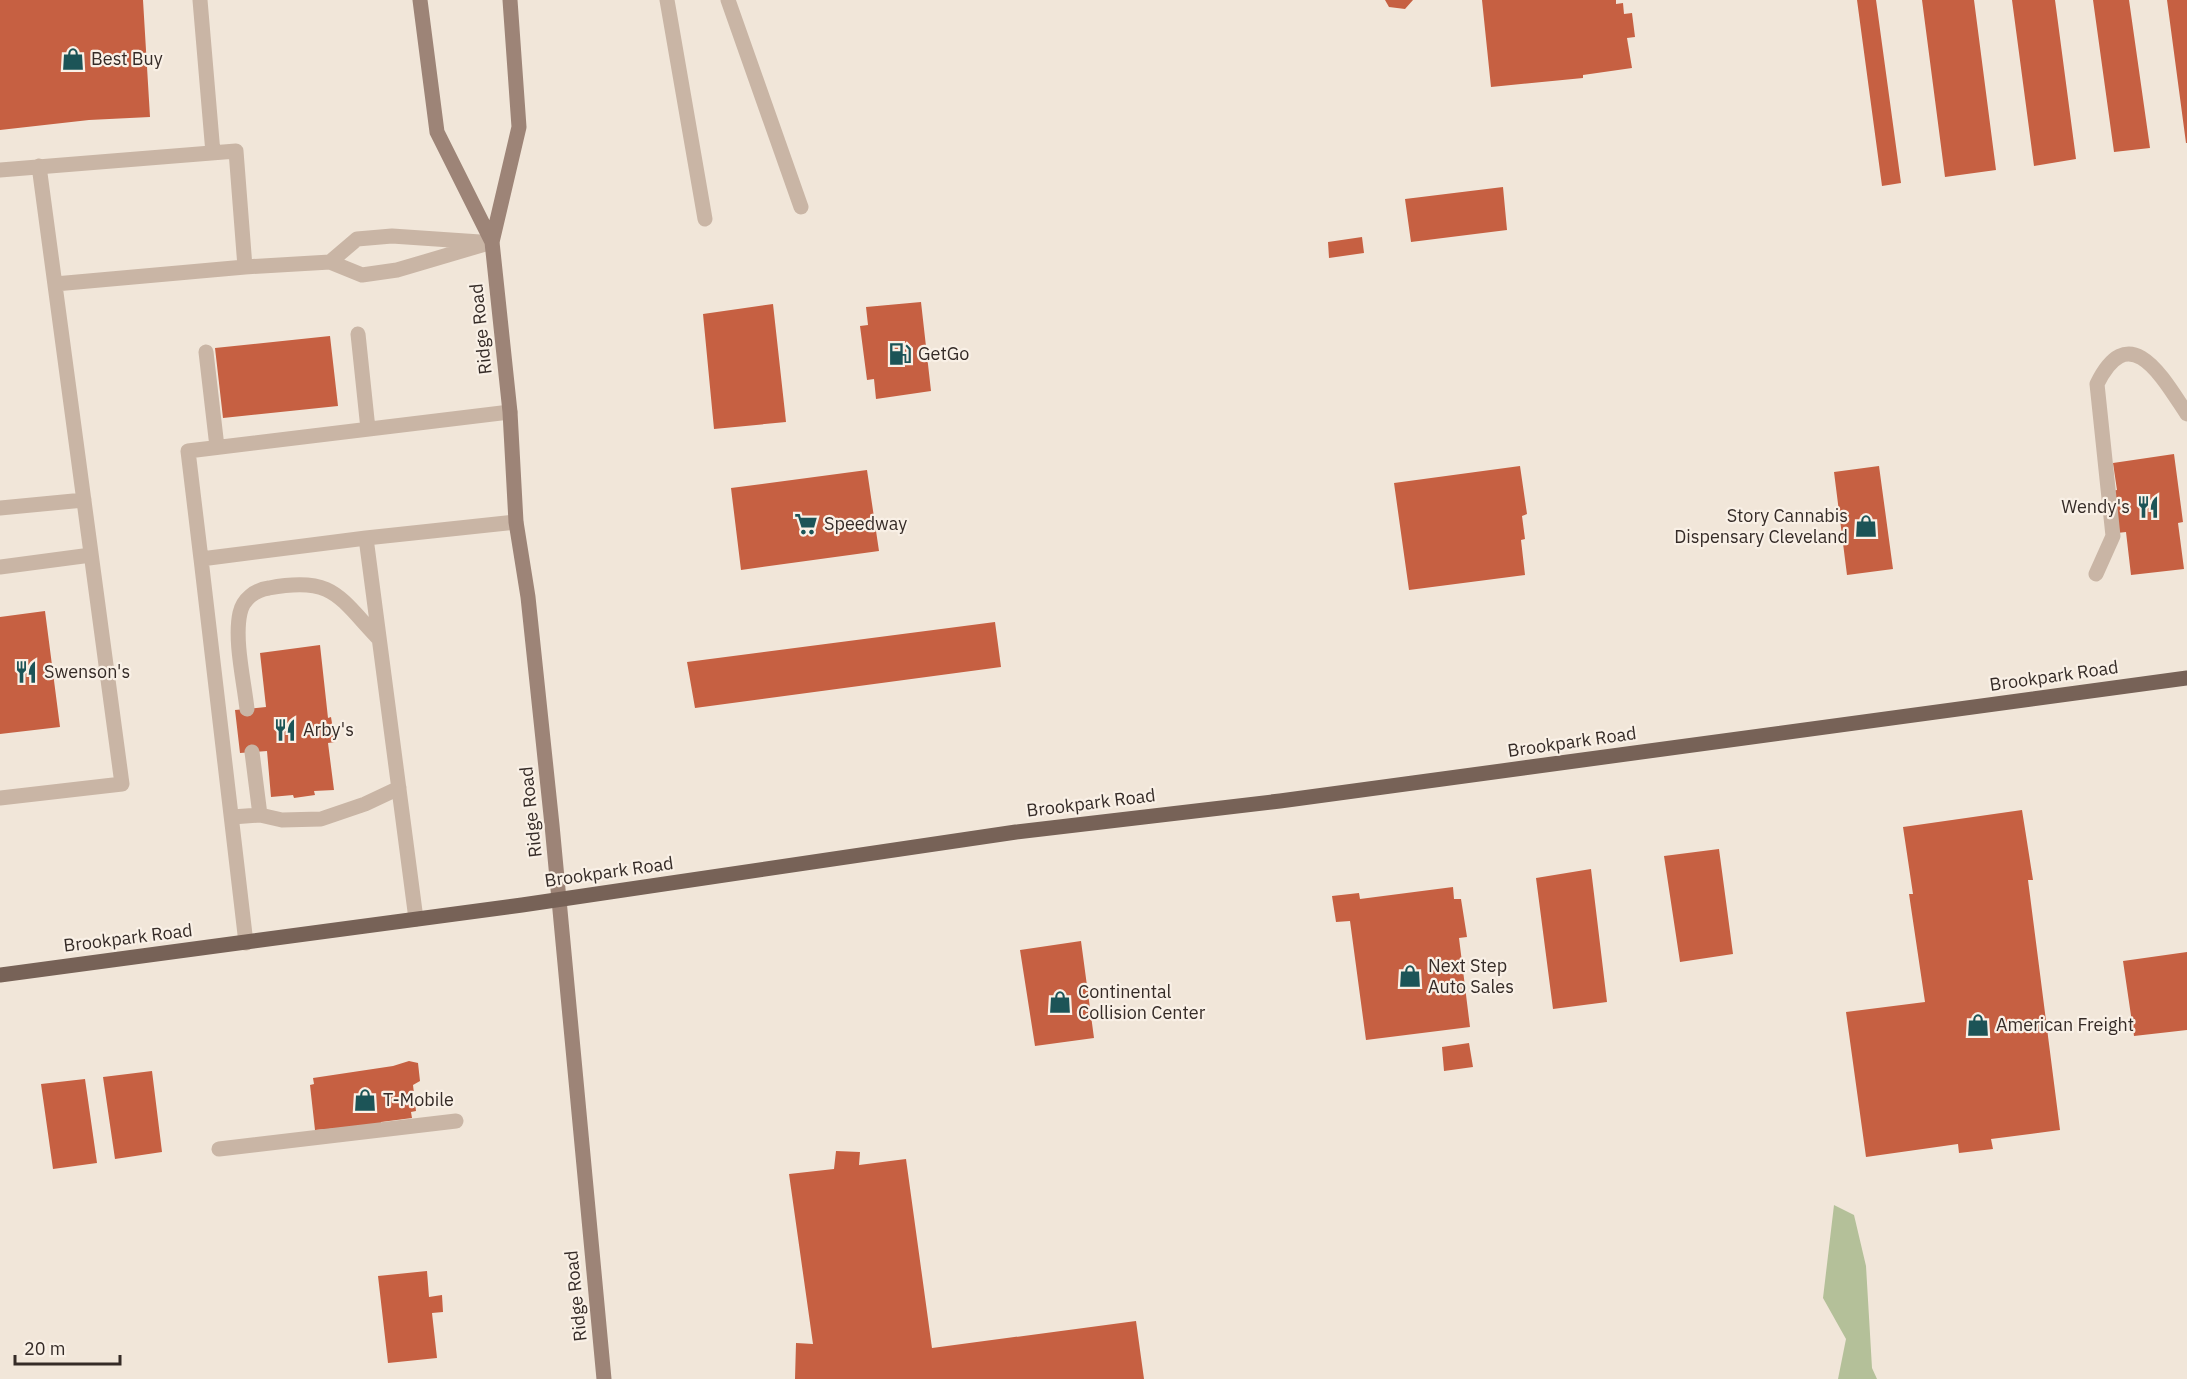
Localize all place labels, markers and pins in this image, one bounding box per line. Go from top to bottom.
shop icon: Best Buy [60,46,86,72]
place label: Best Buy [91,47,163,70]
fuel station icon: GetGo [887,341,913,367]
place label: GetGo [918,342,969,365]
restaurant icon: Wendy's [2135,494,2161,520]
place label: Wendy's [2061,495,2130,518]
place label: Story Cannabis Dispensary Cleveland [1674,504,1848,548]
supermarket icon: Speedway [793,511,819,537]
place label: Speedway [824,512,907,535]
shop icon: Story Cannabis Dispensary Cleveland [1853,513,1879,539]
restaurant icon: Swenson's [13,659,39,685]
place label: Swenson's [44,660,130,683]
restaurant icon: Arby's [272,717,298,743]
place label: Arby's [303,718,354,741]
place label: Next Step Auto Sales [1428,954,1514,998]
shop icon: Next Step Auto Sales [1397,963,1423,989]
place label: Continental Collision Center [1078,980,1206,1024]
shop icon: Continental Collision Center [1047,989,1073,1015]
shop icon: American Freight [1965,1012,1991,1038]
place label: American Freight [1996,1013,2134,1036]
shop icon: T-Mobile [352,1087,378,1113]
place label: T-Mobile [383,1088,454,1111]

